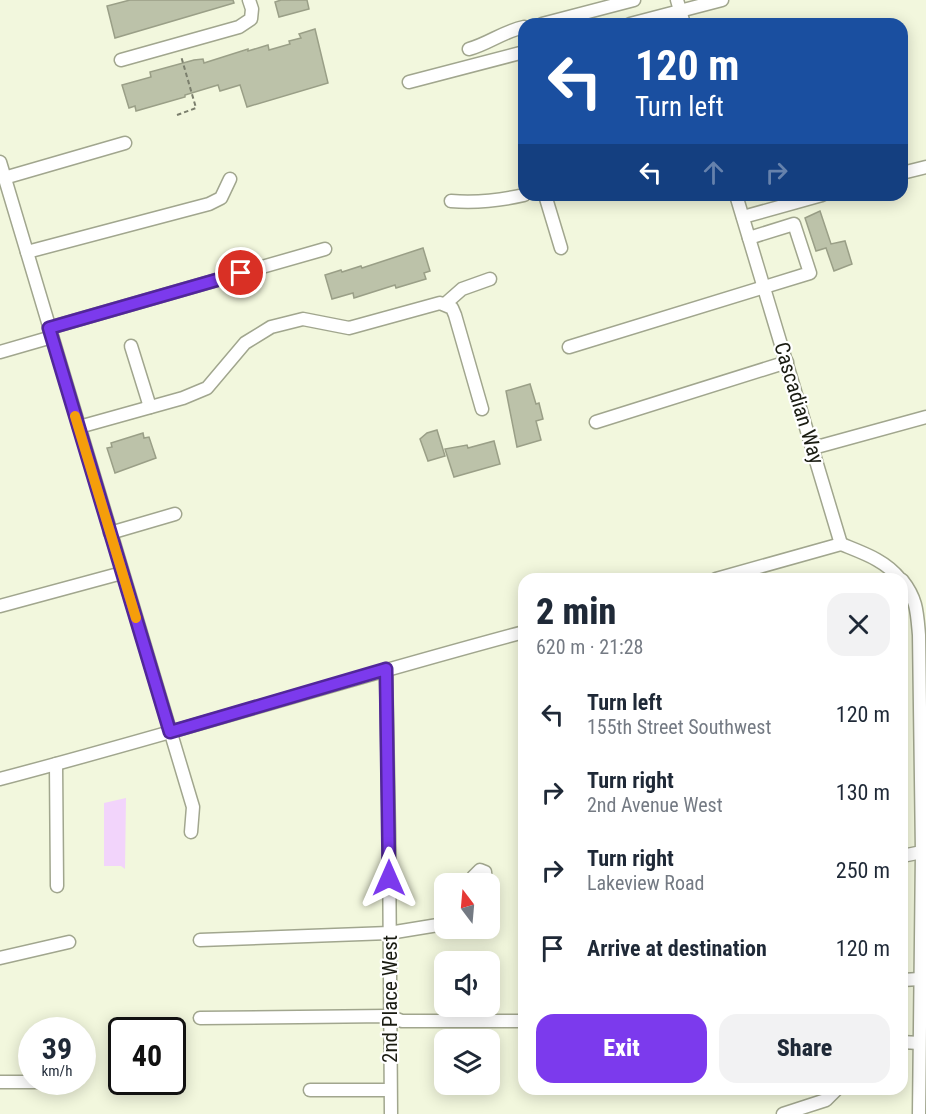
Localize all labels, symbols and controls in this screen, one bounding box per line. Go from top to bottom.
text: 120 m [635,41,740,90]
icon: left [536,42,614,120]
text: Turn left [635,91,724,123]
icon: left [634,156,667,189]
icon: ahead [697,156,730,189]
icon: right [760,156,793,189]
pin [215,247,266,298]
icon: arrive [224,256,257,289]
street label: Cascadian Way [769,339,829,467]
text: 2 min [536,591,616,633]
button: close [827,593,890,656]
text: 620 m · 21:28 [536,635,643,659]
text: Turn left [587,690,662,715]
icon: left [536,698,569,731]
text: 120 m [836,702,890,727]
text: 155th Street Southwest [587,715,771,739]
text: Turn right [587,768,674,793]
icon: right [536,776,569,809]
text: 130 m [836,780,890,805]
text: 2nd Avenue West [587,793,723,817]
position arrow [357,846,421,910]
text: Turn right [587,846,674,871]
icon: right [536,854,569,887]
text: 250 m [836,858,890,883]
text: Lakeview Road [587,871,704,895]
north arrow [434,873,500,939]
map controls [434,873,500,1095]
icon: arrive [536,932,569,965]
street label: 2nd Place West [378,935,402,1063]
text: Arrive at destination [587,936,767,961]
text: 120 m [836,936,890,961]
button: sound [434,951,500,1017]
button: Exit [536,1014,707,1083]
button: Share [719,1014,890,1083]
speed limit sign: 40 [108,1017,186,1095]
button: layers [434,1029,500,1095]
text: 39 [42,1031,72,1066]
text: km/h [42,1062,72,1080]

